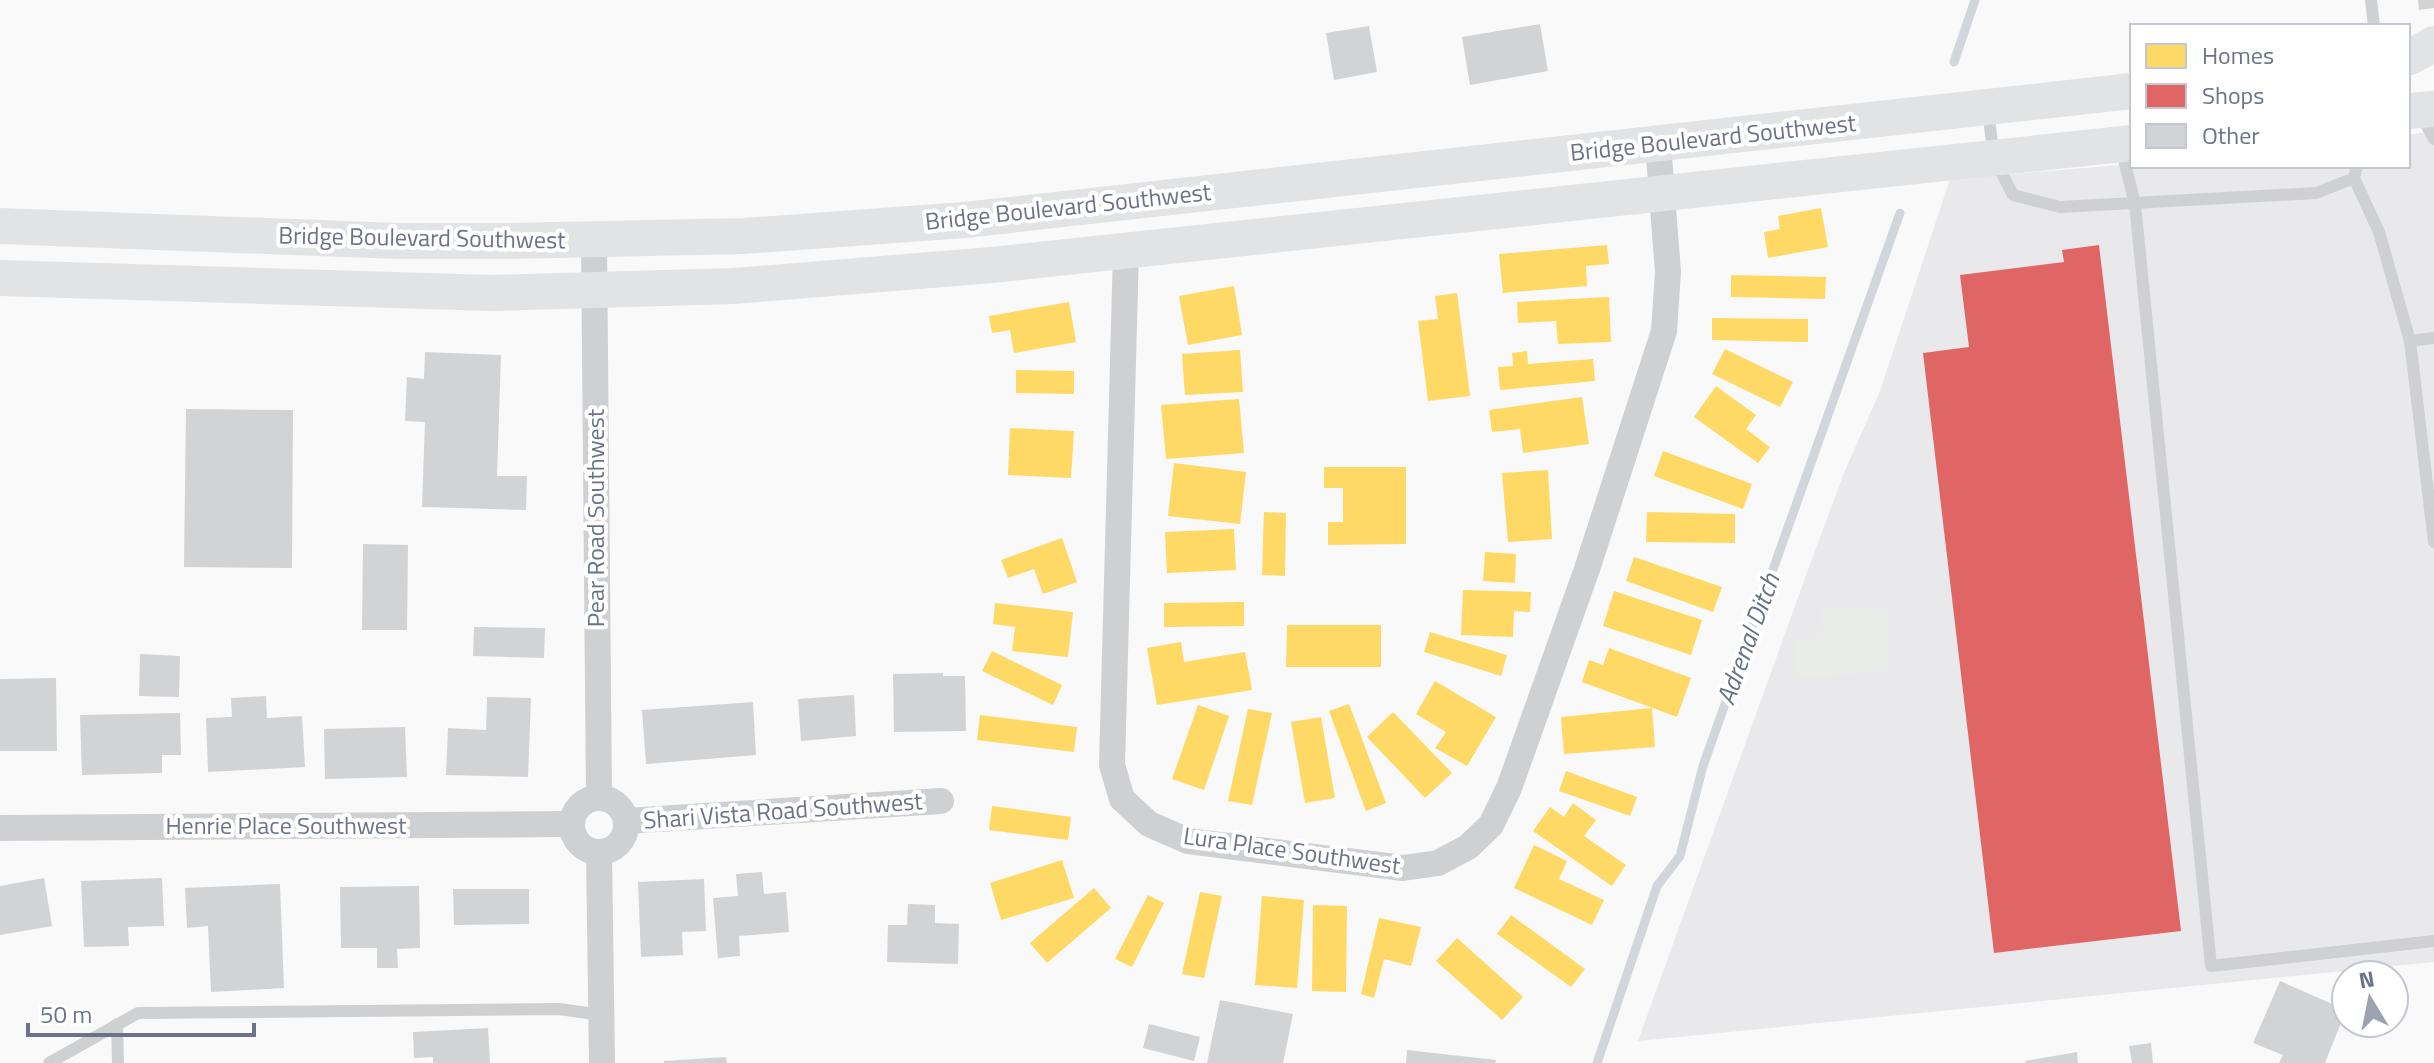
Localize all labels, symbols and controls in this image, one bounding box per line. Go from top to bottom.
legend [2130,24,2410,168]
text: Homes [2202,37,2274,73]
text: Shops [2202,77,2264,113]
street label: Bridge Boulevard Southwest [1568,104,1858,170]
text: Other [2202,117,2260,153]
street label: Bridge Boulevard Southwest [923,173,1213,239]
street label: Bridge Boulevard Southwest [278,216,567,258]
street label: Pear Road Southwest [577,408,613,627]
water label: Adrenal Ditch [1706,567,1790,710]
street label: Shari Vista Road Southwest [642,782,924,838]
street label: Henrie Place Southwest [165,807,407,843]
street label: Lura Place Southwest [1181,817,1404,883]
north arrow [2330,959,2410,1039]
text: N [2356,961,2377,997]
scale bar [28,987,254,1037]
text: 50 m [40,996,92,1032]

